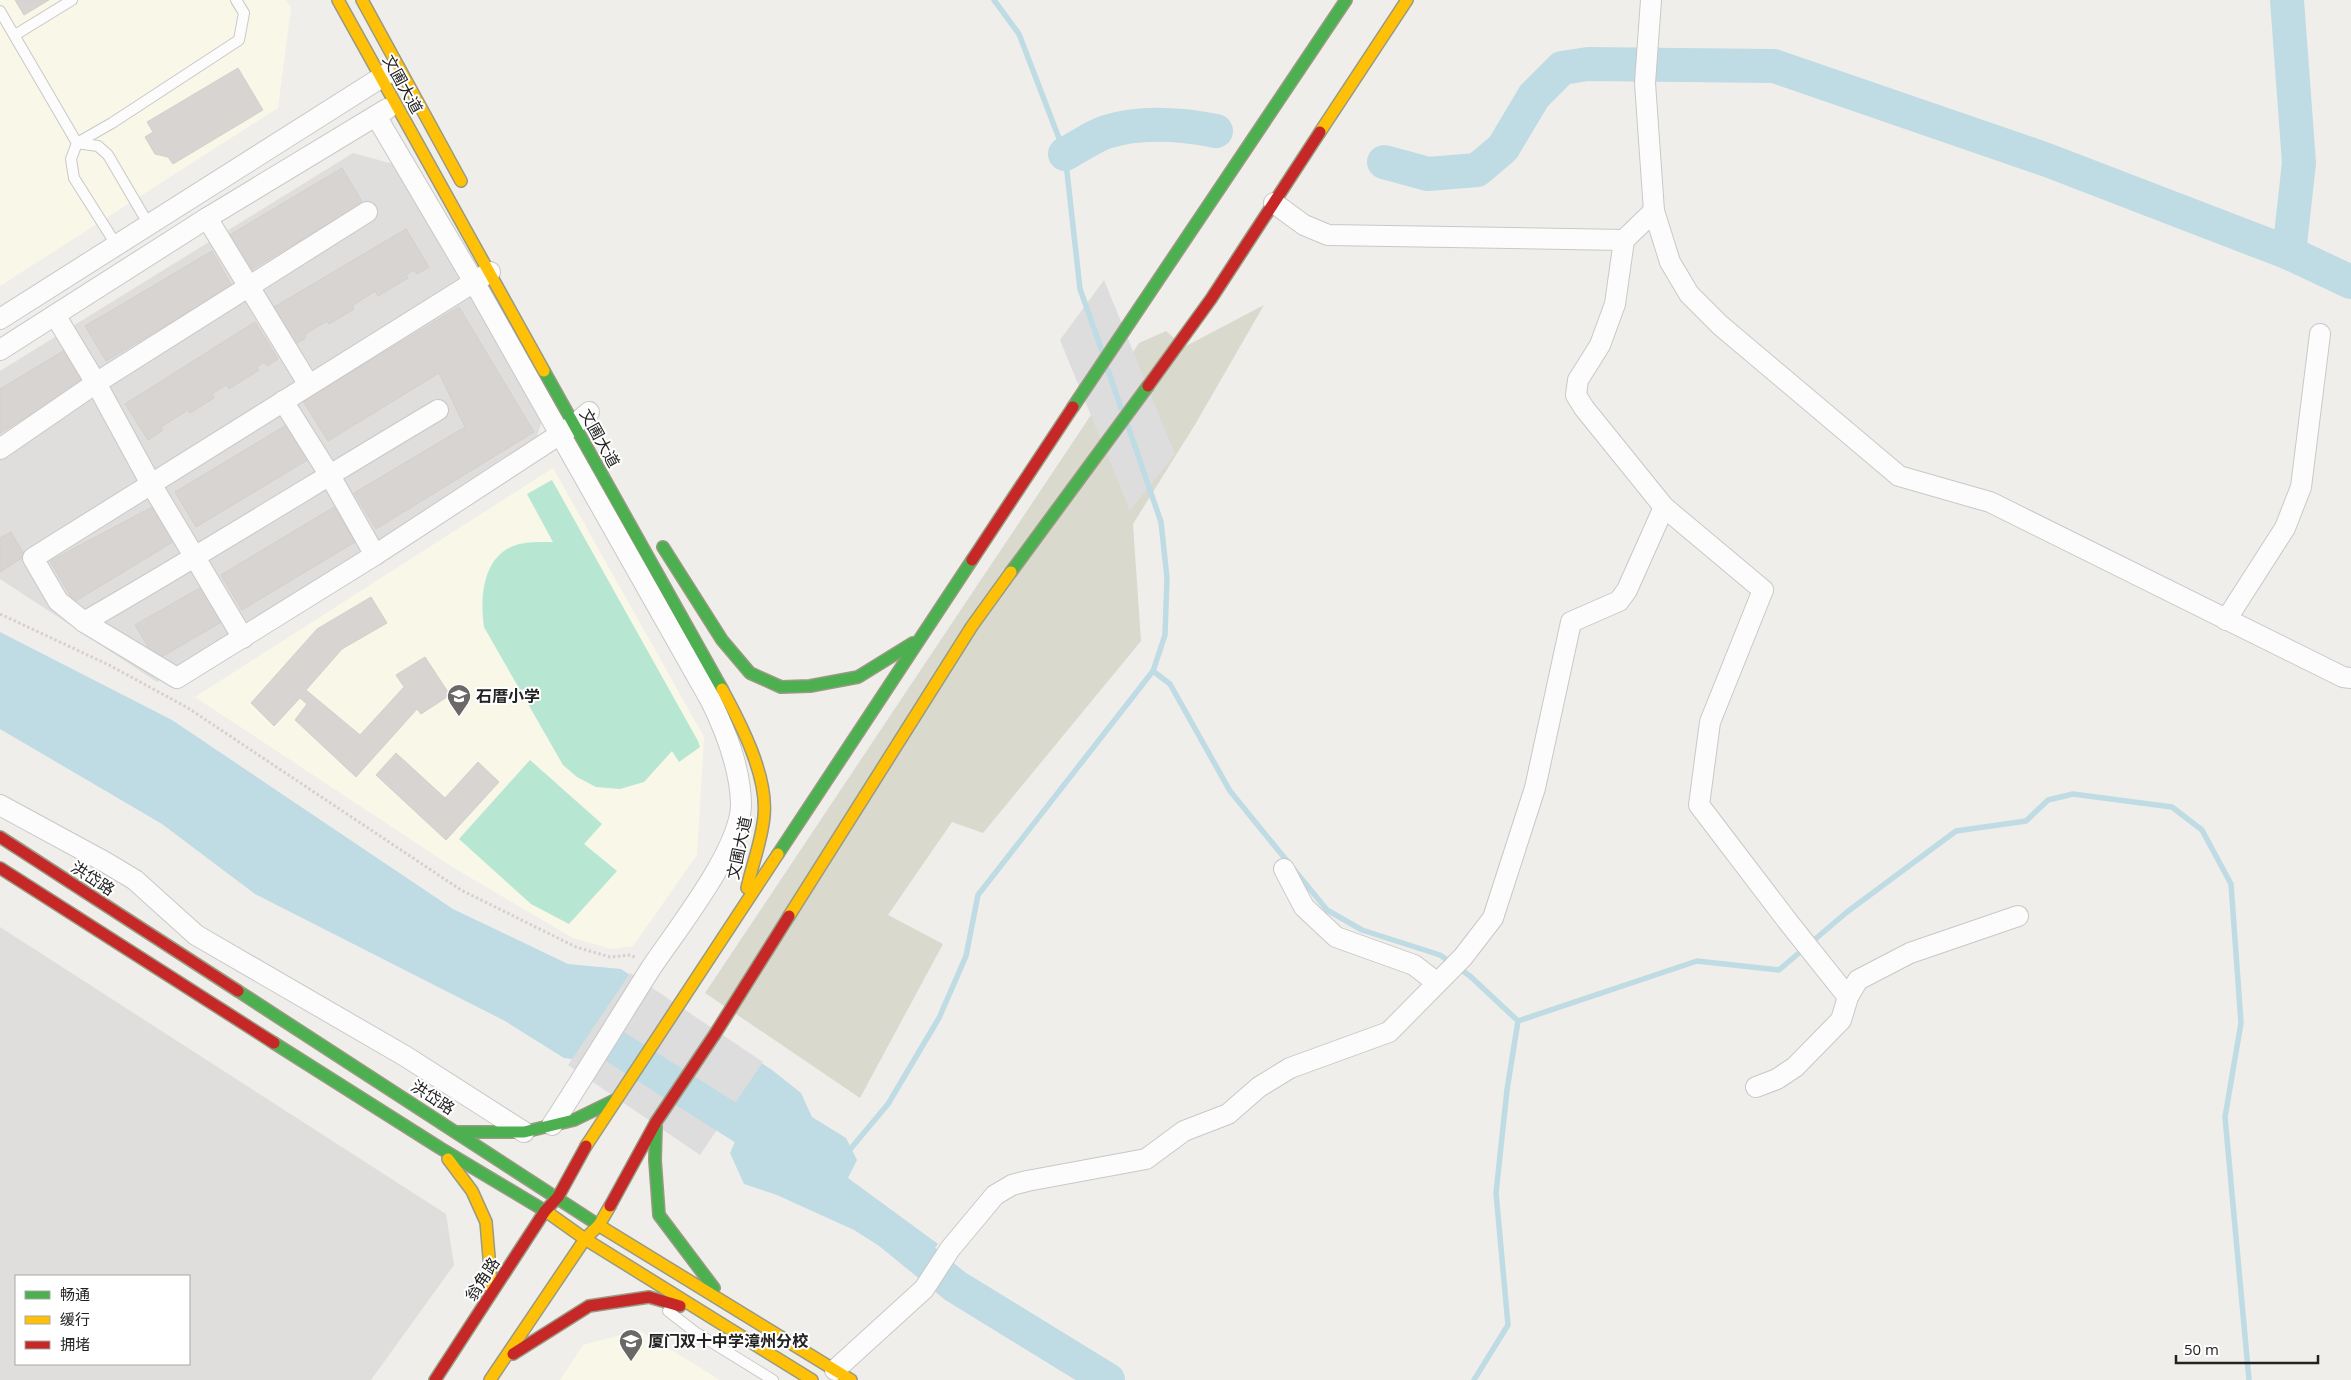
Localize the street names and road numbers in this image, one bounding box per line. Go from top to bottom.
street label: 文圃大道 [378,51,428,117]
street label: 文圃大道 [575,405,625,471]
street label: 文圃大道 [722,814,756,882]
street label: 洪岱路 [67,856,119,900]
street label: 洪岱路 [407,1075,459,1119]
street label: 翁角路 [460,1253,504,1305]

